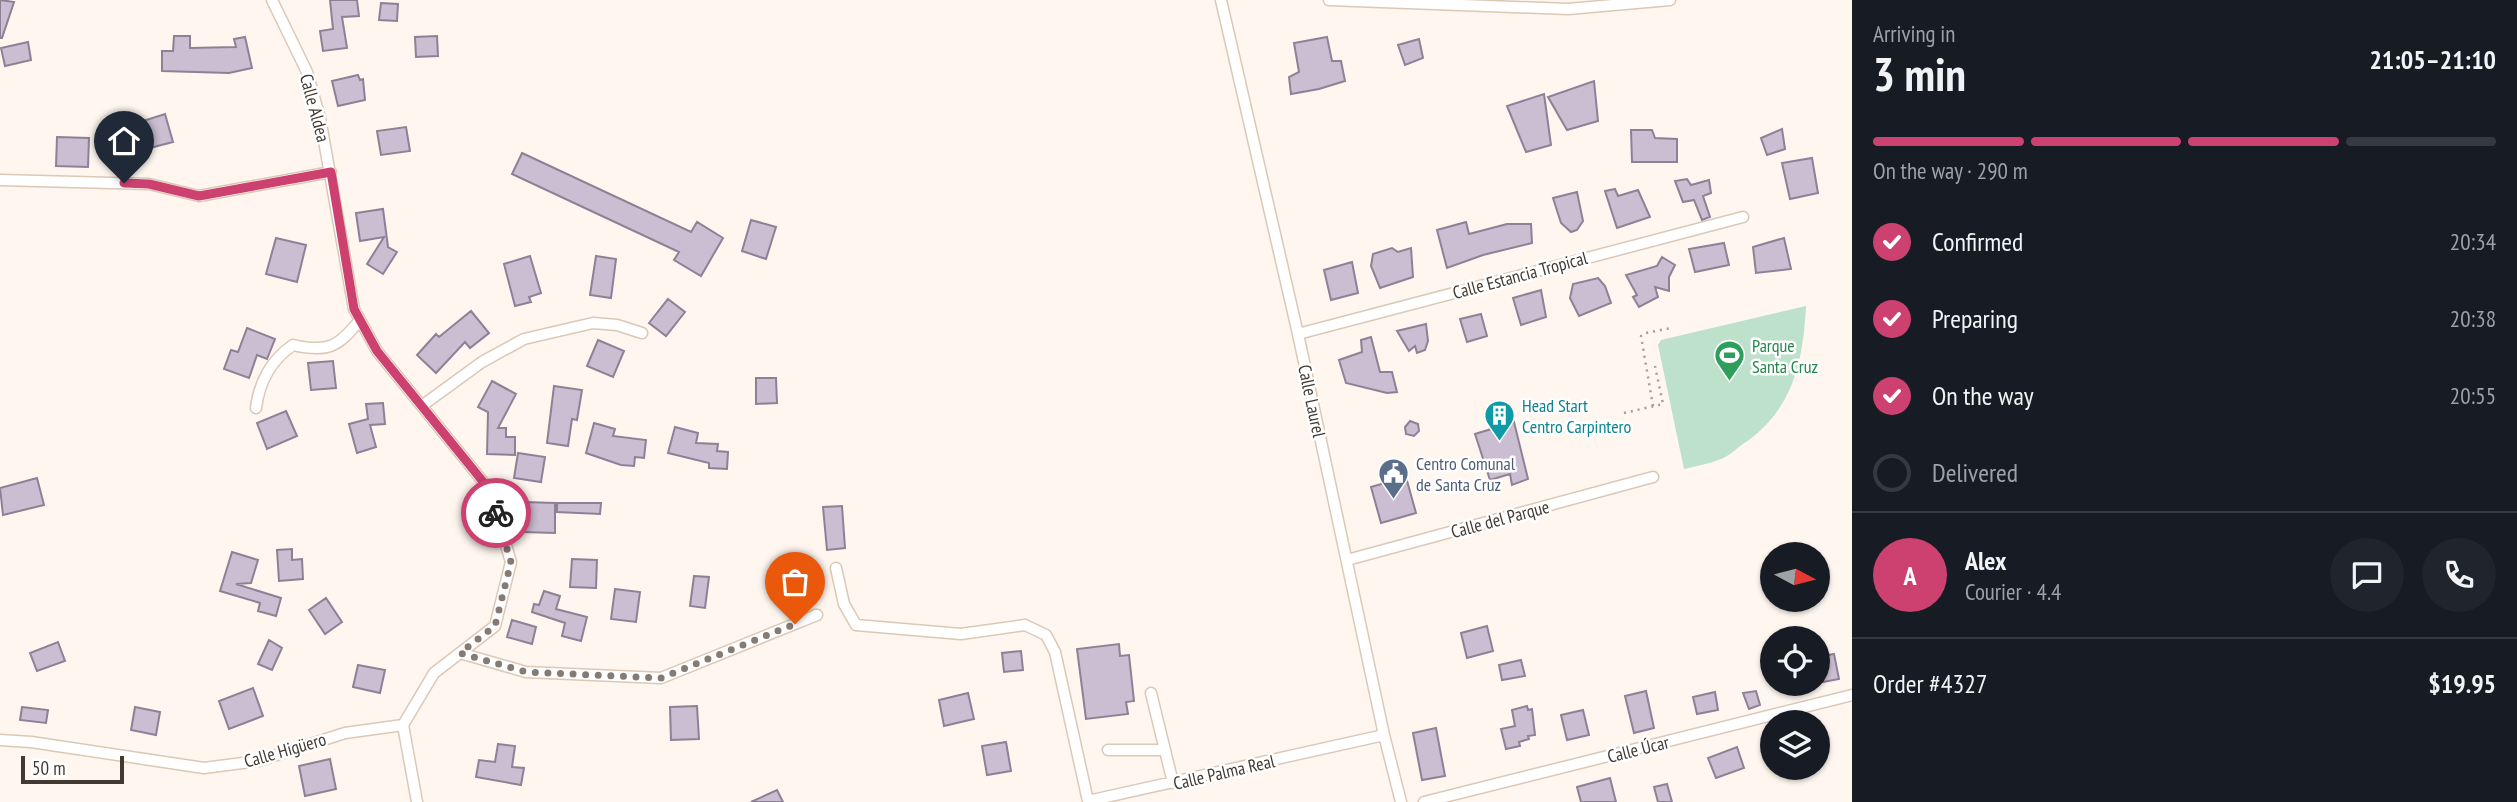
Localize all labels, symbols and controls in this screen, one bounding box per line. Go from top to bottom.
text: Arriving in [1873,19,1955,48]
text: 21:05–21:10 [2369,43,2496,76]
text: 3 min [1873,44,1966,104]
street label: Calle Aldea [295,71,335,145]
pin [94,111,154,183]
icon: home [105,122,143,160]
text: On the way · 290 m [1873,156,2028,185]
icon: check [1873,223,1911,261]
text: Confirmed [1932,225,2023,258]
text: 20:34 [2450,227,2496,256]
street label: Calle Estancia Tropical [1450,246,1591,304]
icon: check [1873,300,1911,338]
text: Preparing [1932,302,2018,335]
text: 20:38 [2450,304,2496,333]
place label: Parque Santa Cruz [1752,334,1818,378]
sports icon: Parque Santa Cruz [1712,338,1746,382]
street label: Calle Laurel [1293,363,1331,440]
icon: check [1873,377,1911,415]
text: On the way [1932,379,2034,412]
text: 20:55 [2450,381,2496,410]
place label: Head Start Centro Carpintero [1522,394,1632,438]
building icon: Head Start Centro Carpintero [1482,398,1516,442]
place label: Centro Comunal de Santa Cruz [1416,452,1516,496]
public building icon: Centro Comunal de Santa Cruz [1376,456,1410,500]
text: Delivered [1932,456,2018,489]
courier [461,478,531,548]
icon: bike [477,494,515,532]
street label: Calle del Parque [1448,495,1552,543]
button: chat [2330,538,2404,612]
button: phone [2422,538,2496,612]
north arrow [1760,542,1830,612]
map controls [1760,542,1830,780]
text: Alex [1965,544,2006,577]
pin [765,552,825,624]
text: A [1903,559,1917,592]
icon: bag [776,563,814,601]
text: Courier · 4.4 [1965,577,2061,606]
button: locate [1760,626,1830,696]
text: Order #4327 [1873,667,1988,700]
text: $19.95 [2428,667,2496,700]
button: layers [1760,710,1830,780]
street label: Calle Higüero [241,727,329,773]
street label: Calle Úcar [1605,730,1671,768]
street label: Calle Palma Real [1171,749,1278,795]
scale bar [21,753,124,785]
text: 50 m [32,756,66,780]

